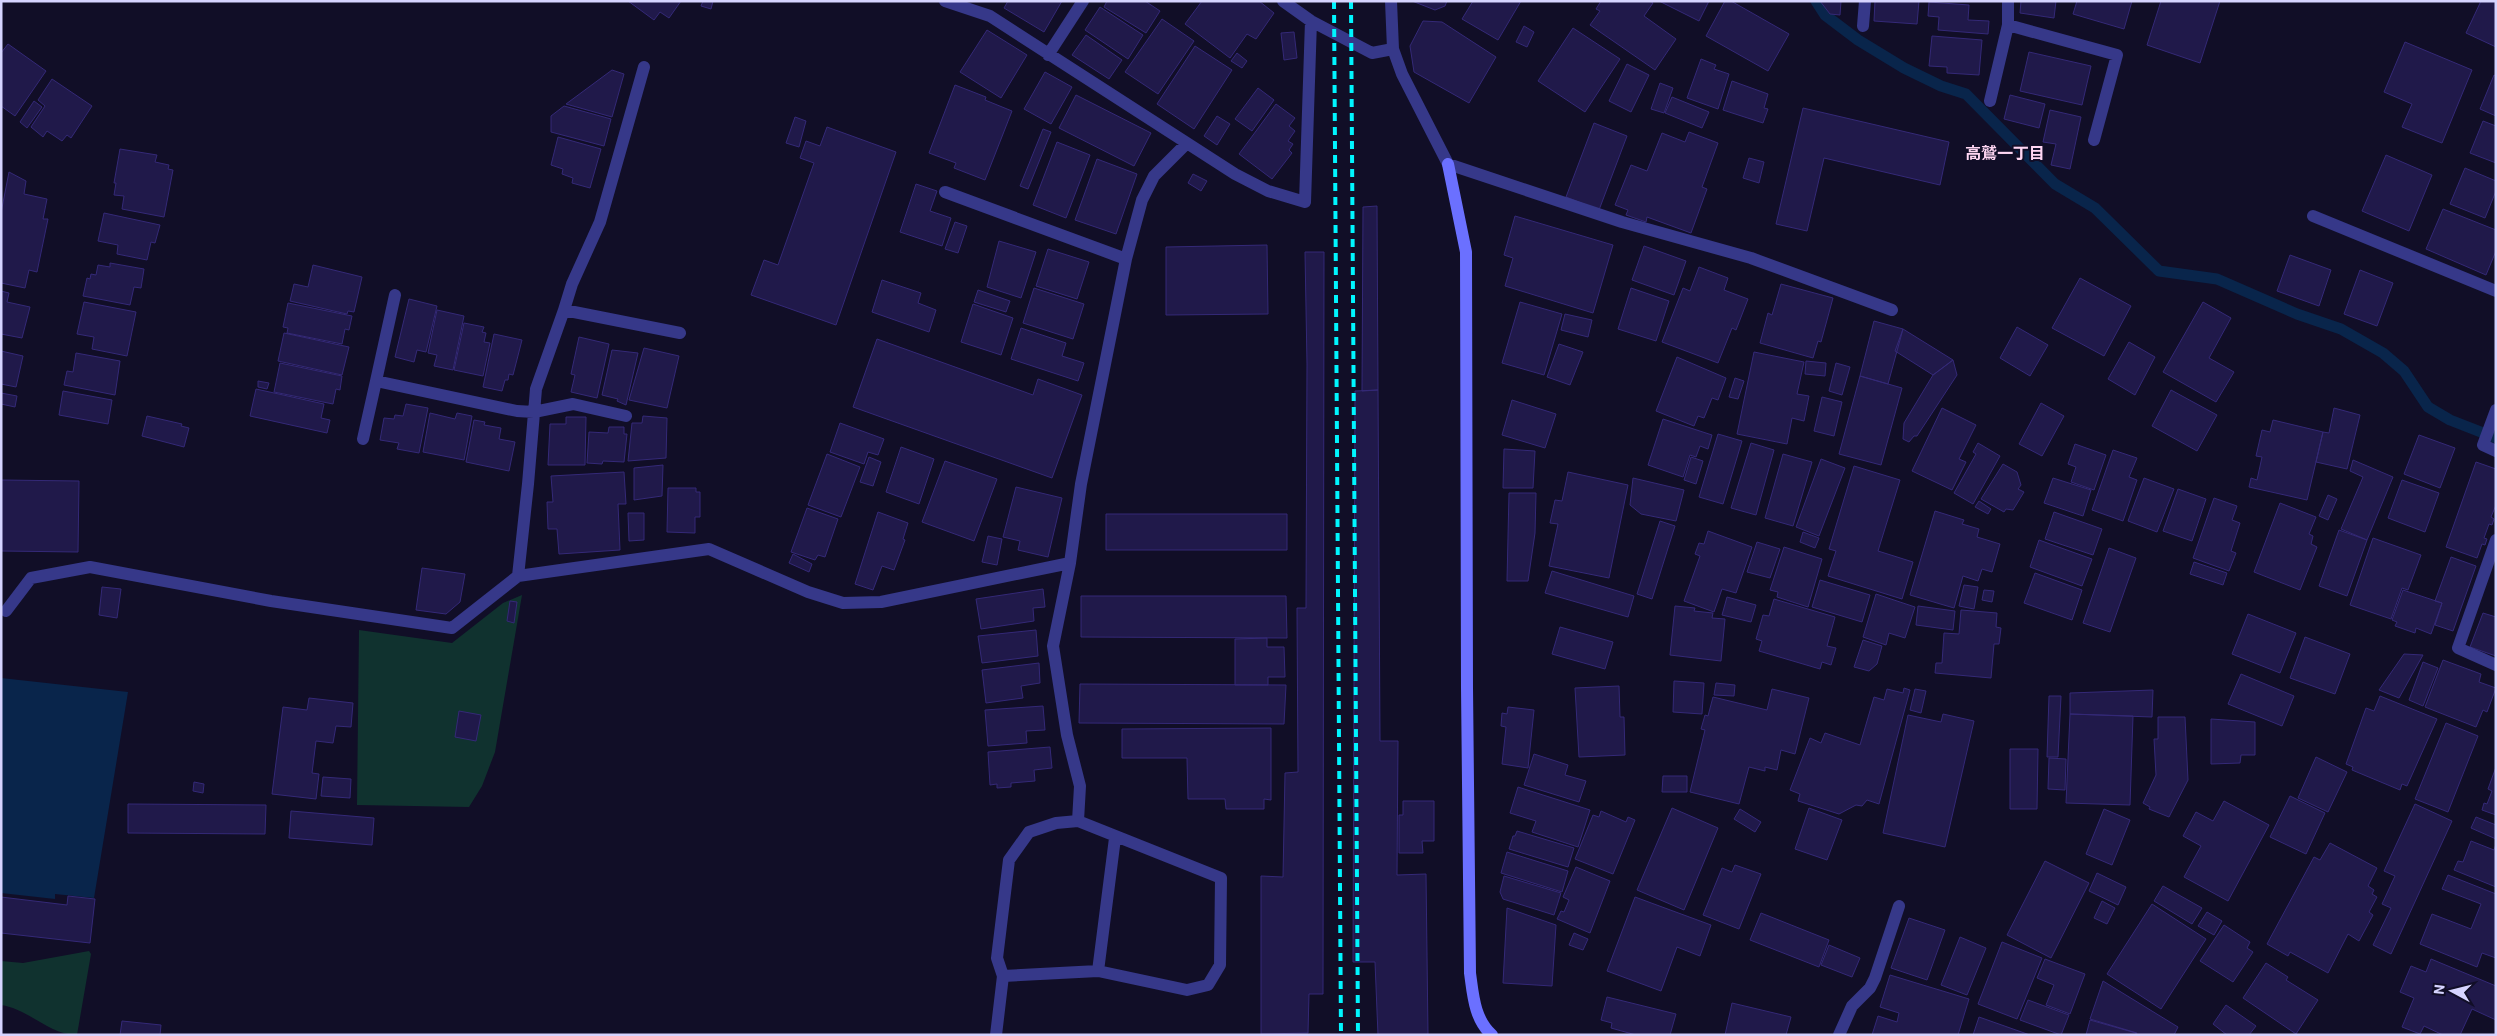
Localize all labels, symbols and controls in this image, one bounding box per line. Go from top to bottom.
district label: 高鷲一丁目 [1965,144,2045,163]
north arrow [2427,966,2477,1016]
text: N [2431,984,2448,995]

